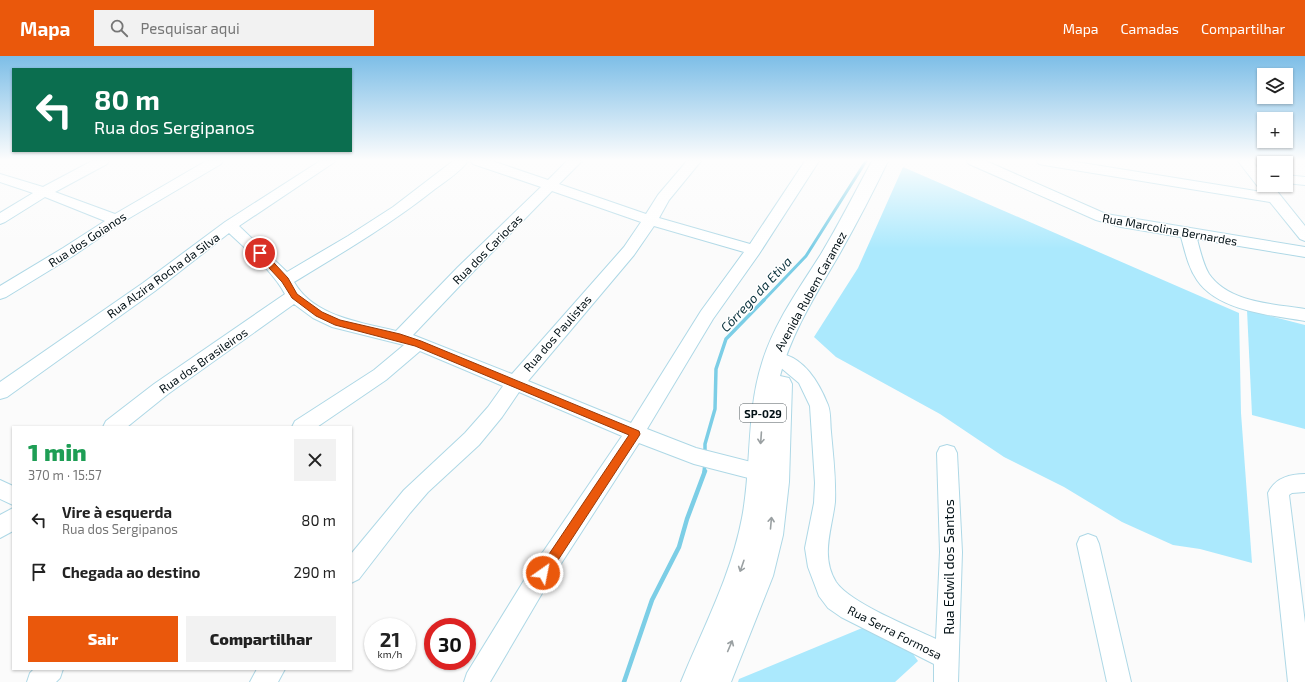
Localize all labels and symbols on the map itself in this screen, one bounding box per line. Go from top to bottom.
street label: Rua dos Goianos [46,209,128,269]
street label: Rua Marcolina Bernardes [1101,210,1239,248]
street label: Rua dos Cariocas [449,211,525,287]
street label: Rua Alzira Rocha da Silva [104,229,222,321]
street label: Avenida Rubem Caramez [771,229,849,353]
pin [243,236,277,270]
water label: Córrego da Etiva [717,253,795,335]
street label: Rua dos Paulistas [520,292,594,374]
street label: Rua dos Brasileiros [156,324,250,396]
road number: SP-029 [740,404,786,422]
one-way arrow [758,431,765,444]
street label: Rua Edwil dos Santos [940,499,957,635]
one-way arrow [767,517,775,530]
position arrow [522,552,564,594]
one-way arrow [738,559,746,571]
street label: Rua Serra Formosa [846,602,944,662]
speed limit sign: 30 [424,618,476,670]
one-way arrow [727,640,735,652]

